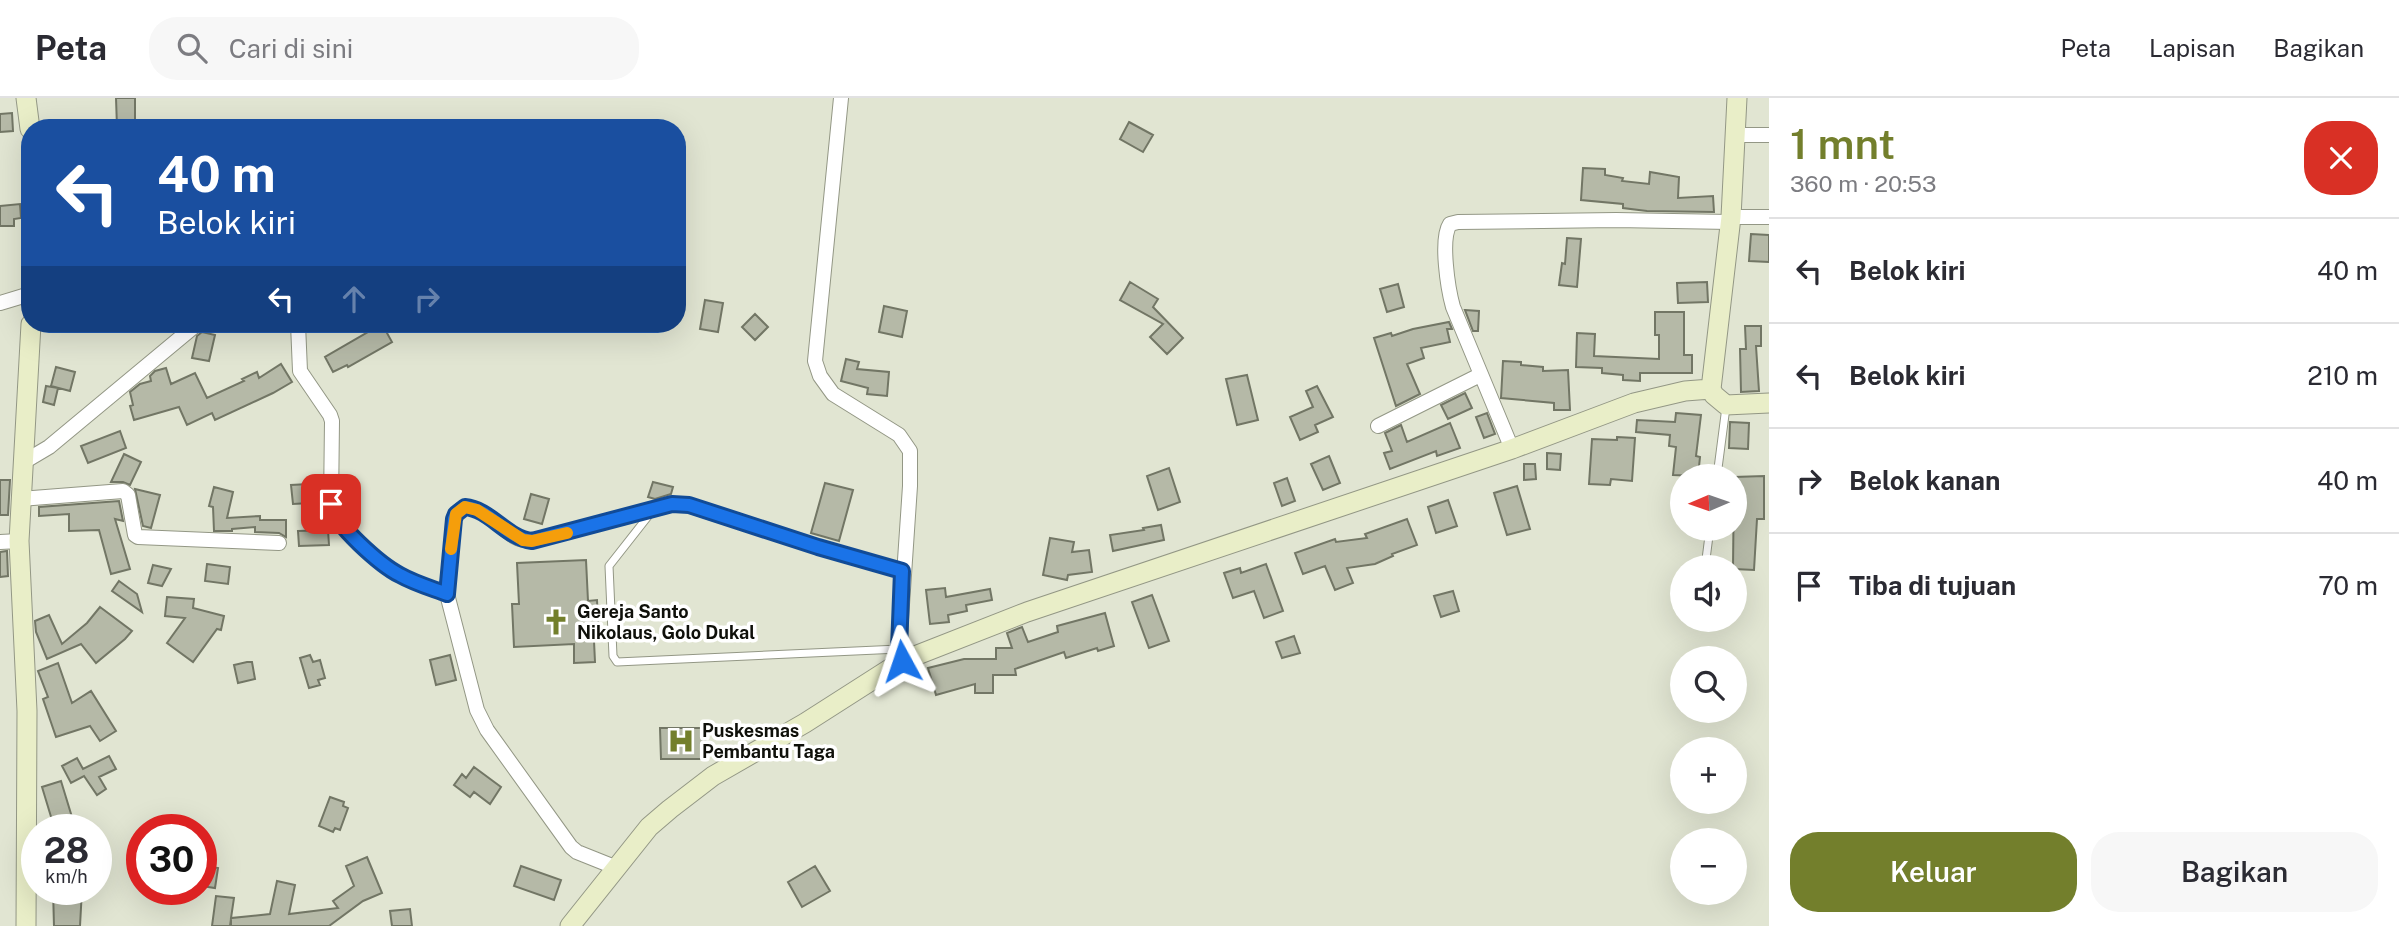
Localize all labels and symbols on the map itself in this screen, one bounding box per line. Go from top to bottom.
north arrow [1670,464,1746,541]
pin [301,474,361,534]
place label: Gereja Santo Nikolaus, Golo Dukal [577,601,755,643]
church icon: Gereja Santo Nikolaus, Golo Dukal [541,607,571,637]
position arrow [865,624,939,698]
place label: Puskesmas Pembantu Taga [702,720,835,762]
hospital icon: Puskesmas Pembantu Taga [666,726,696,756]
speed limit sign: 30 [126,814,217,905]

